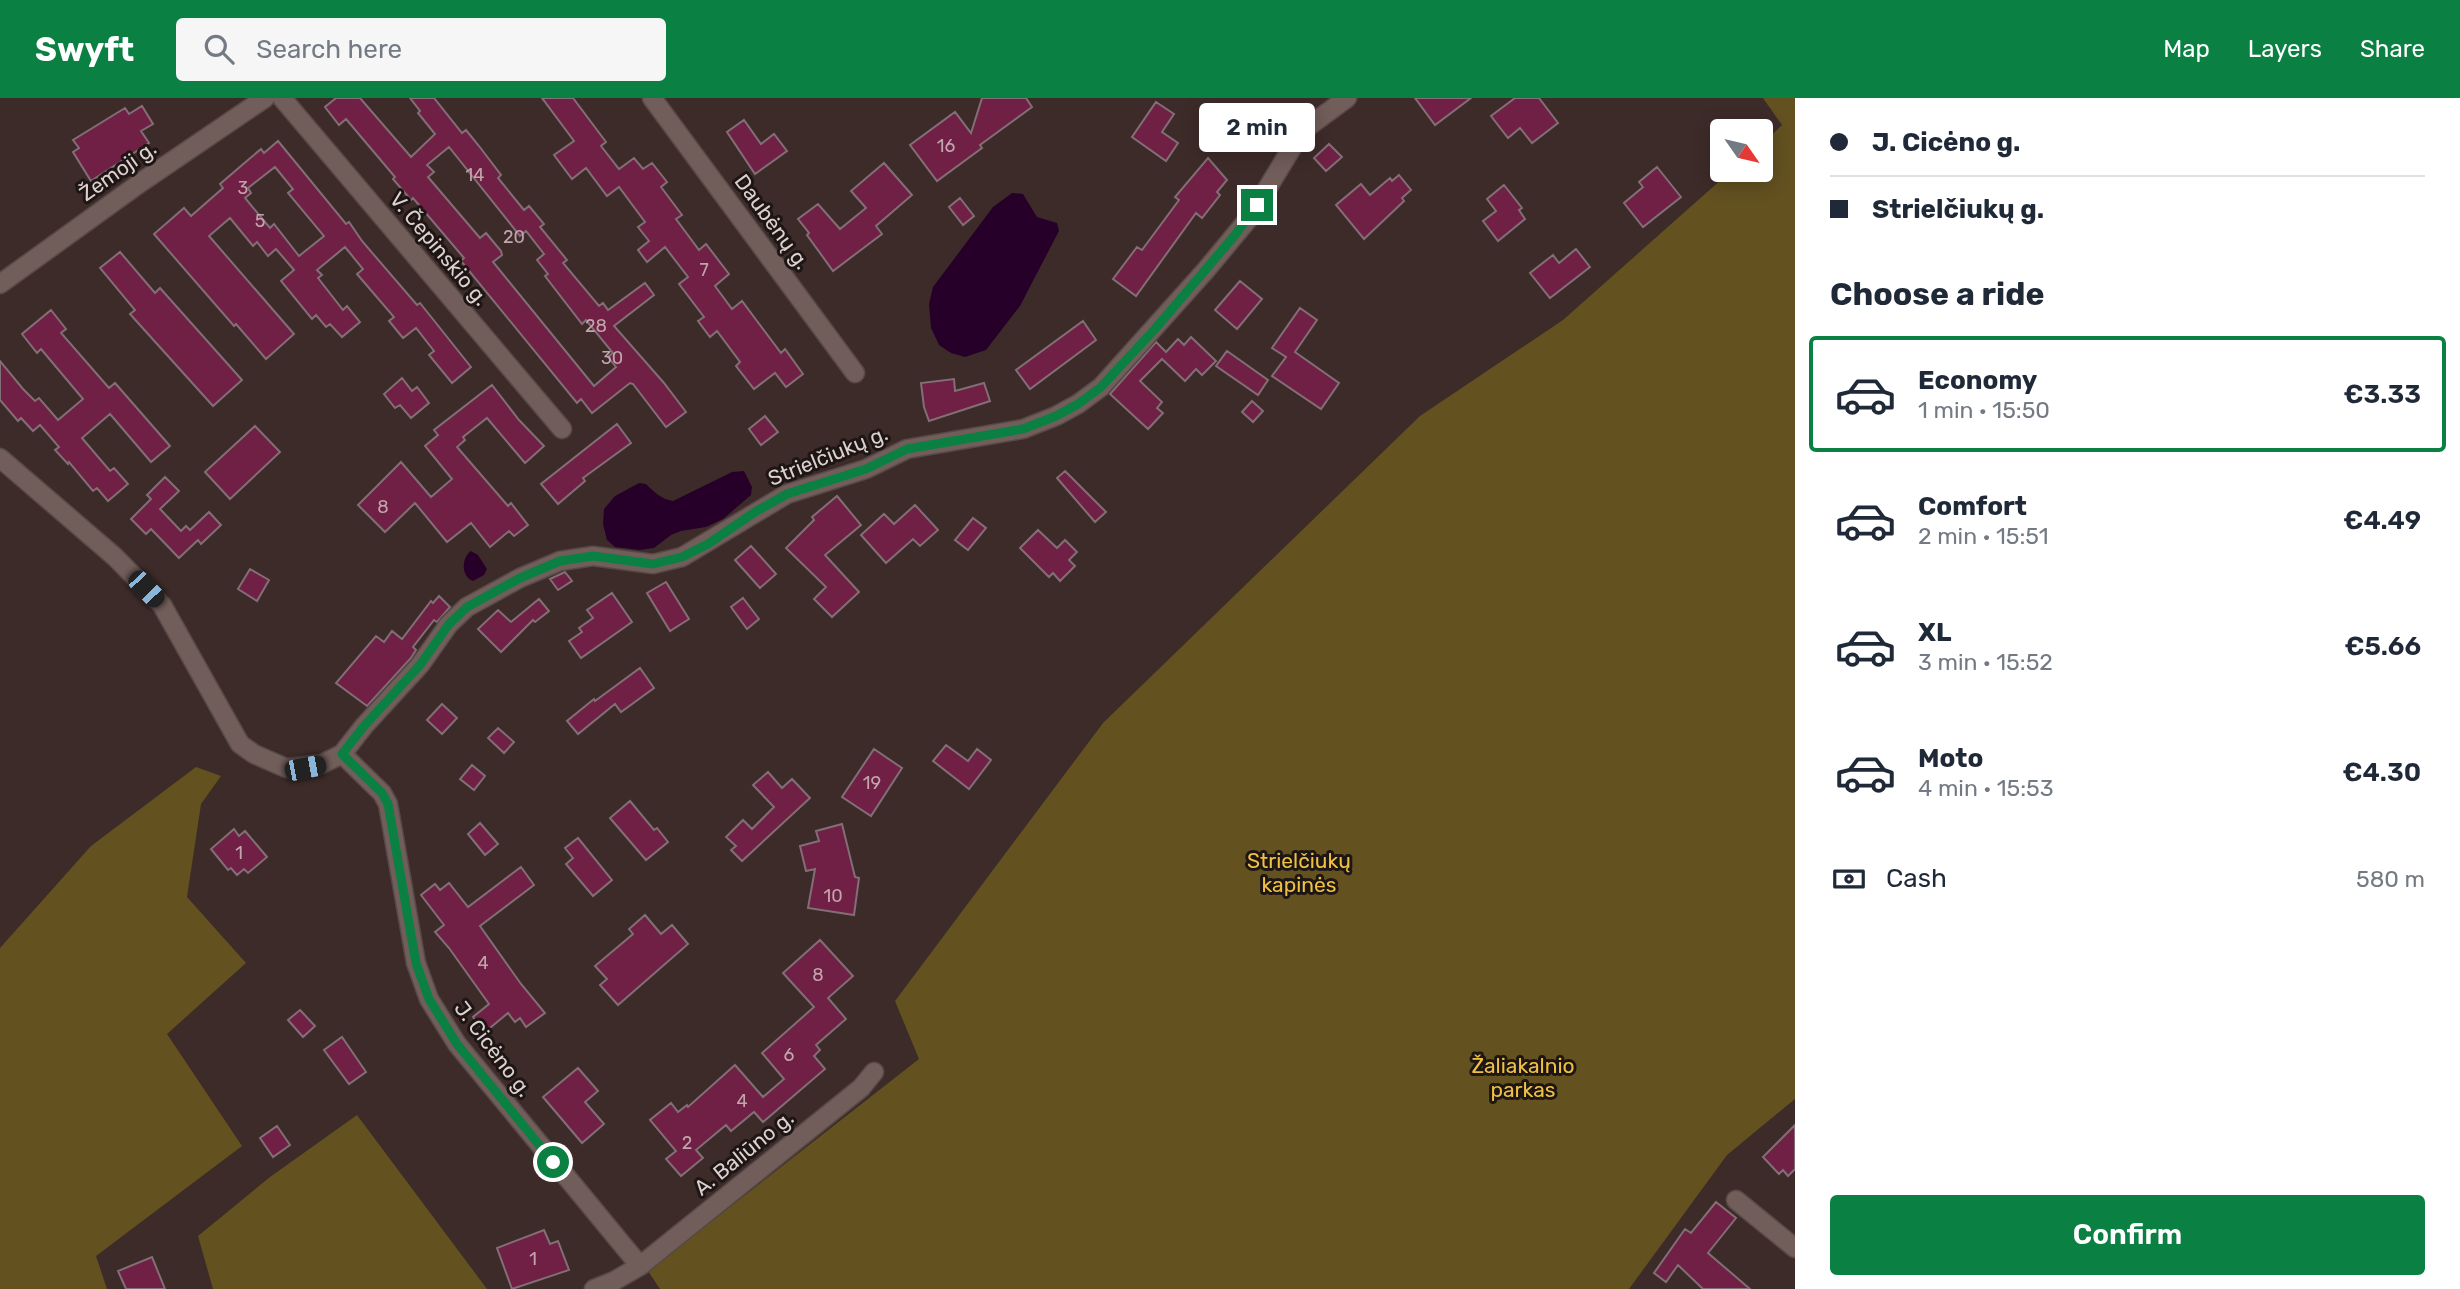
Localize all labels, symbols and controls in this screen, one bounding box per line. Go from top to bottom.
search box [176,18,666,81]
text: Swyft [35,30,134,69]
icon: search [200,30,238,68]
text: Search here [256,34,402,65]
text: Map [2163,35,2210,63]
text: Layers [2248,35,2322,63]
text: Share [2360,35,2425,63]
callout: 2 min [1199,104,1315,153]
text: 2 min [1226,113,1288,141]
north arrow [1710,119,1773,182]
map controls [1710,119,1773,182]
text: J. Cicėno g. [1872,127,2021,158]
street label: Žemoji g. [74,135,161,206]
house number: 16 [937,135,955,157]
house number: 14 [466,164,484,186]
street label: Daubėnų g. [730,169,815,274]
house number: 3 [238,177,248,199]
street label: V. Čepinskio g. [385,187,494,311]
route end [1241,189,1273,221]
text: Strielčiukų g. [1872,194,2044,225]
house number: 5 [255,210,265,232]
house number: 20 [503,226,525,248]
house number: 7 [699,259,709,281]
text: Choose a ride [1830,275,2044,313]
house number: 28 [585,315,607,337]
house number: 30 [601,347,623,369]
icon: car [1834,363,1897,426]
text: Economy [1918,365,2037,396]
text: €3.33 [2343,379,2421,410]
text: 1 min · 15:50 [1918,396,2050,424]
street label: Strielčiukų g. [764,420,891,491]
icon: car [1834,489,1897,552]
text: Comfort [1918,491,2027,522]
house number: 8 [377,496,389,518]
text: €4.49 [2343,505,2421,536]
text: 2 min · 15:51 [1918,522,2049,550]
car [124,567,169,611]
icon: car [1834,615,1897,678]
text: XL [1918,617,1951,648]
text: €5.66 [2344,631,2421,662]
text: 3 min · 15:52 [1918,648,2053,676]
icon: car [1834,741,1897,804]
text: Moto [1918,743,1983,774]
car [283,754,328,782]
text: €4.30 [2342,757,2421,788]
house number: 19 [863,772,881,794]
text: 4 min · 15:53 [1918,774,2054,802]
house number: 1 [235,842,243,864]
park label: Strielčiukų kapinės [1247,848,1351,897]
icon: cash [1830,860,1868,898]
text: Cash [1886,863,1947,894]
text: 580 m [2356,865,2425,893]
house number: 10 [823,885,843,907]
house number: 4 [477,952,489,974]
house number: 8 [812,964,824,986]
street label: J. Cicėno g. [449,996,538,1102]
house number: 6 [784,1044,795,1066]
park label: Žaliakalnio parkas [1471,1053,1575,1102]
house number: 4 [736,1090,748,1112]
street label: A. Baliūno g. [689,1105,798,1200]
house number: 2 [682,1132,692,1154]
route start [537,1146,569,1178]
button: Confirm [1830,1195,2425,1275]
house number: 1 [529,1248,537,1270]

